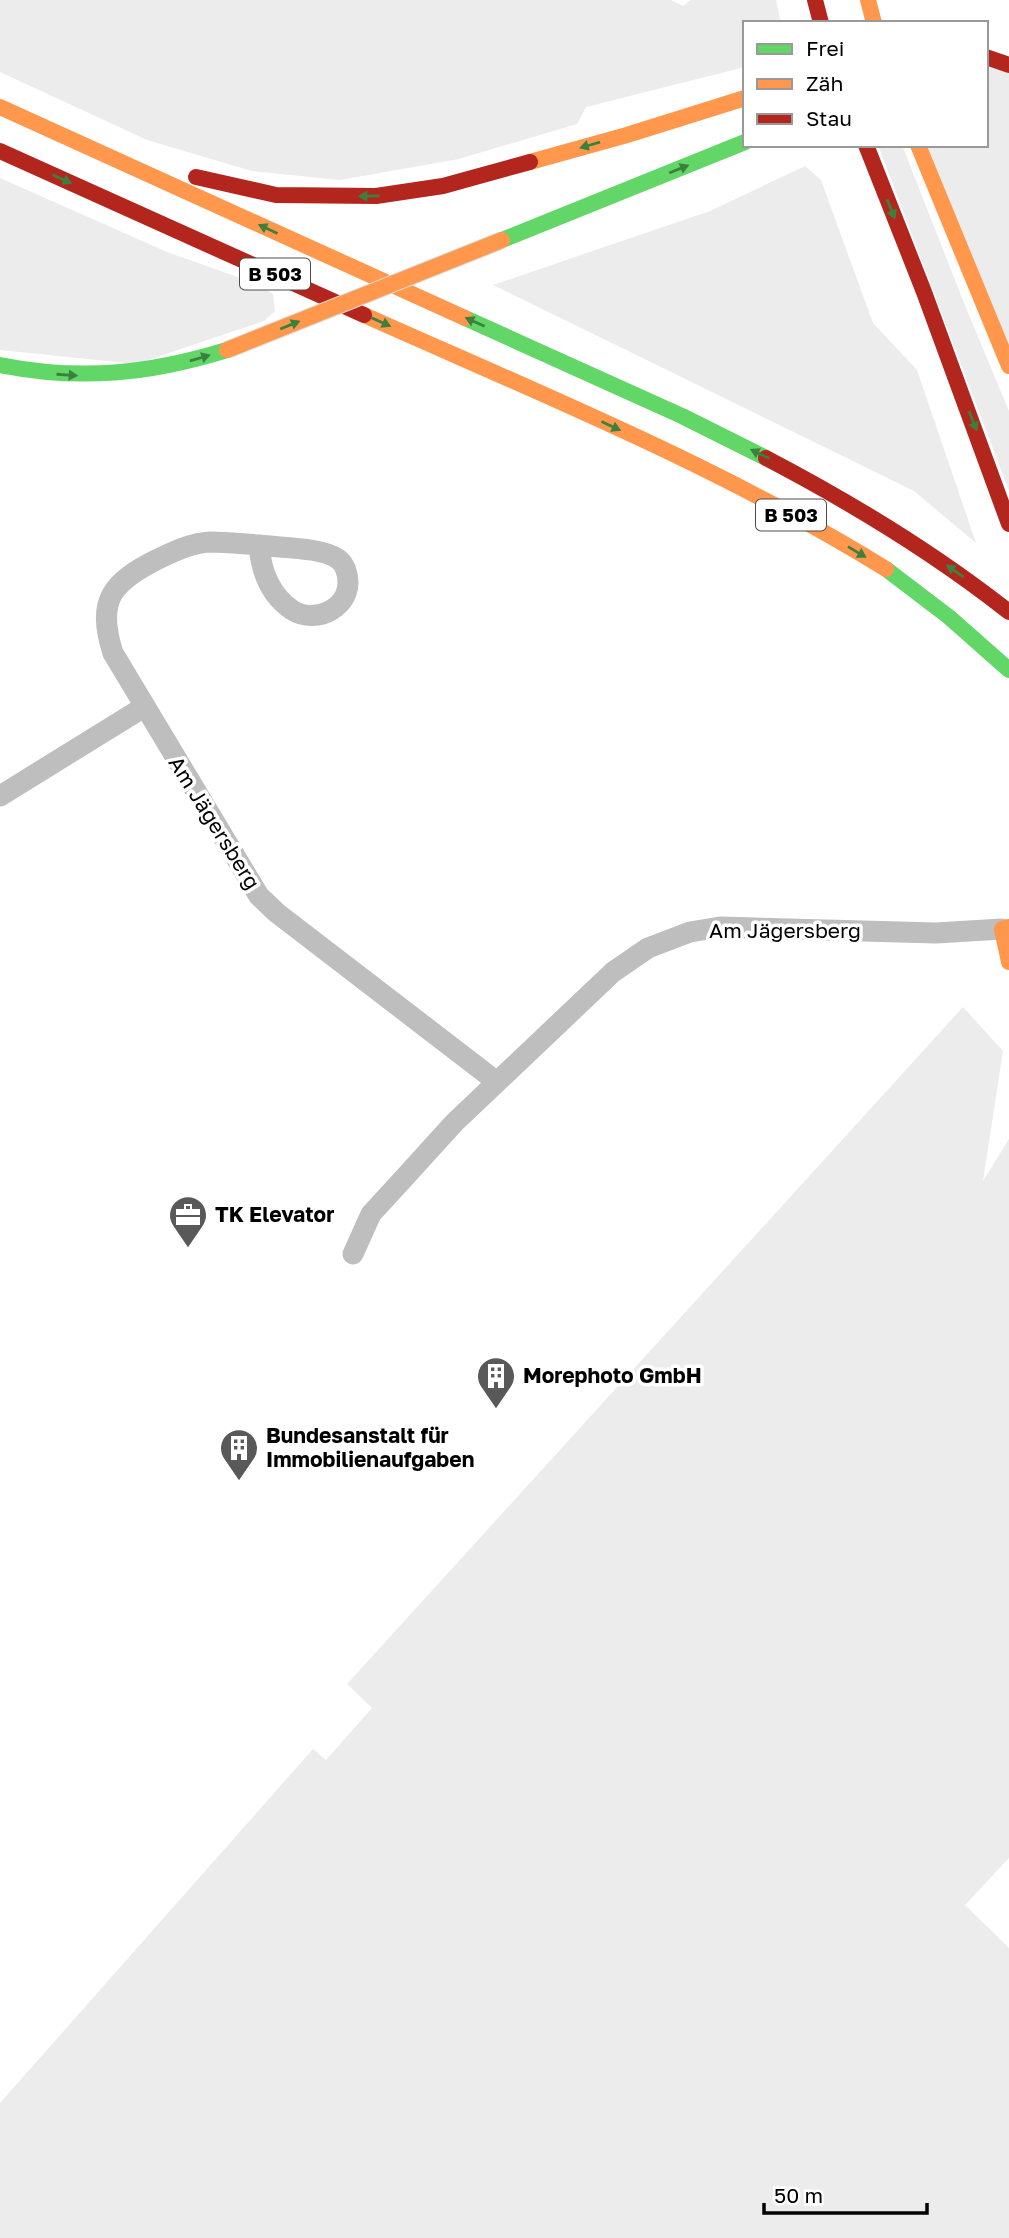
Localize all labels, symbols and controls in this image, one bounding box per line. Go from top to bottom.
legend [743,21,988,147]
text: Frei [806,35,844,61]
text: Zäh [806,70,843,96]
text: Stau [806,105,852,131]
one-way arrow [579,140,601,151]
one-way arrow [668,163,689,174]
one-way arrow [52,173,72,185]
one-way arrow [358,190,380,201]
one-way arrow [886,198,897,219]
one-way arrow [258,223,278,235]
road number: B 503 [240,258,310,290]
one-way arrow [465,316,485,328]
one-way arrow [371,317,392,328]
one-way arrow [280,320,301,331]
one-way arrow [190,353,211,363]
one-way arrow [57,369,79,380]
one-way arrow [967,411,978,432]
one-way arrow [601,421,622,432]
one-way arrow [750,449,770,460]
road number: B 503 [756,500,826,530]
one-way arrow [848,546,867,559]
one-way arrow [946,564,964,578]
street label: Am Jägersberg [164,751,266,894]
street label: Am Jägersberg [709,917,861,943]
office icon: TK Elevator [167,1194,209,1249]
place label: TK Elevator [215,1201,334,1227]
building icon: Morephoto GmbH [475,1355,517,1410]
place label: Morephoto GmbH [523,1362,702,1388]
place label: Bundesanstalt für Immobilienaufgaben [266,1422,474,1472]
building icon: Bundesanstalt für Immobilienaufgaben [218,1427,260,1482]
scale bar [764,2172,927,2216]
text: 50 m [774,2182,823,2208]

